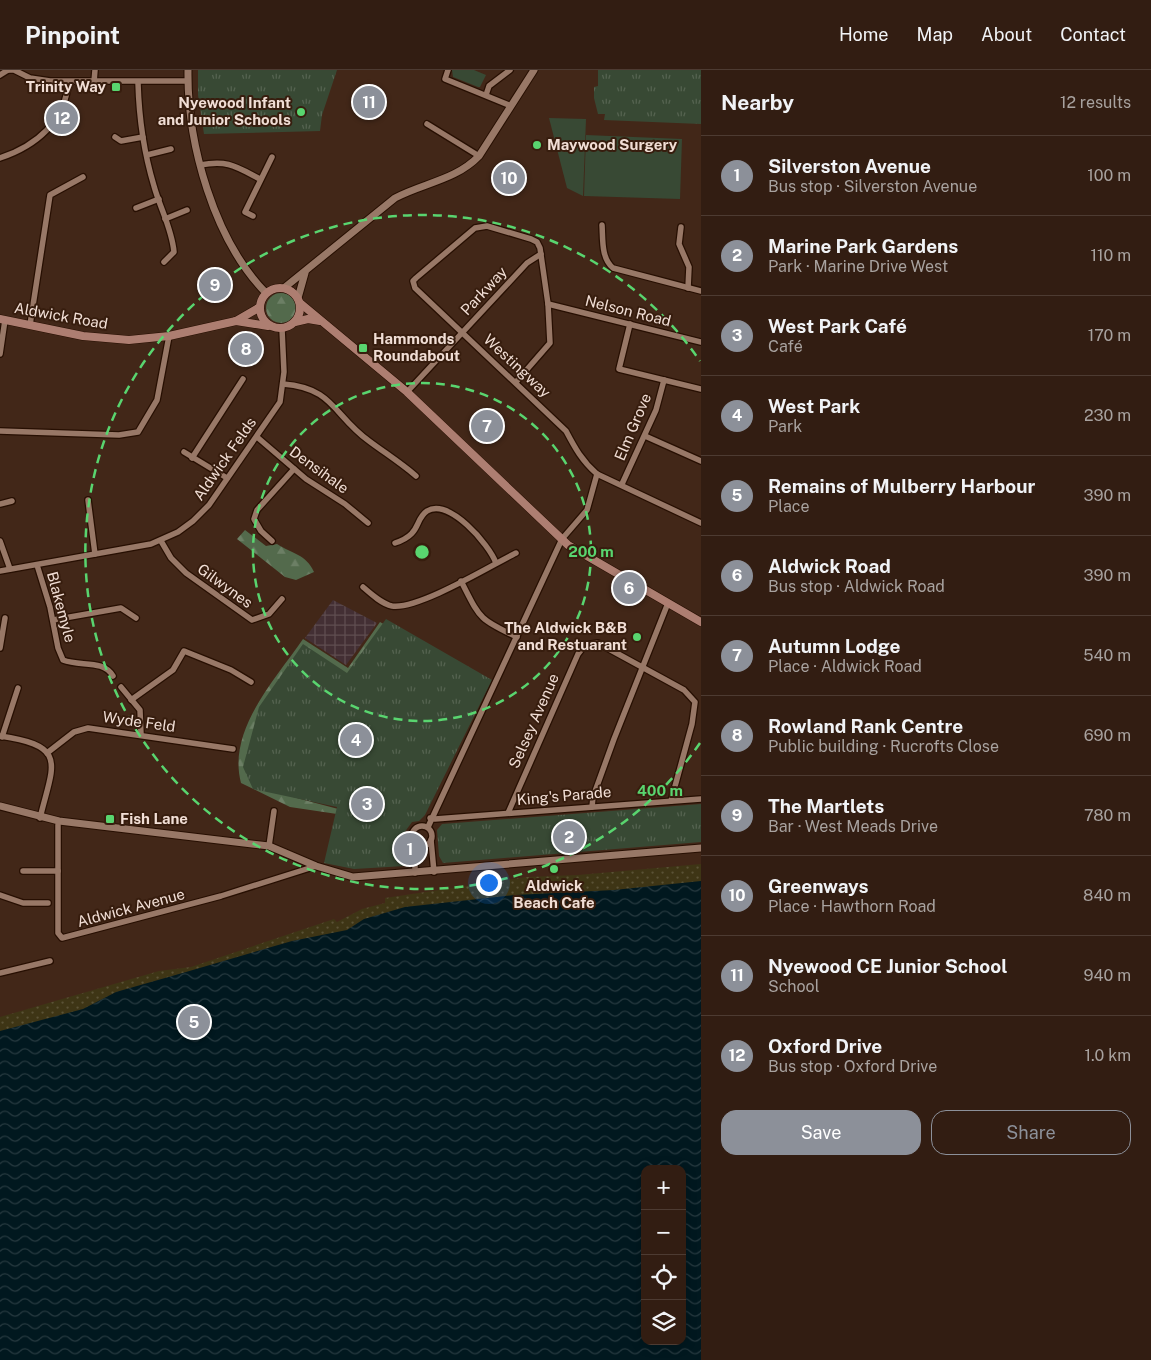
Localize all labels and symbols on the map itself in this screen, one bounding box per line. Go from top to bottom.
place label: Trinity Way [26,78,107,95]
marker: Trinity Way [110,81,122,93]
pin: 11 [353,83,385,121]
place label: Nyewood Infant and Junior Schools [158,94,291,128]
pin: 12 [46,99,78,137]
marker: Nyewood Infant and Junior Schools [295,106,307,118]
place label: Maywood Surgery [547,136,678,153]
marker: Maywood Surgery [531,139,543,151]
pin: 10 [493,159,525,197]
street label: Parkway [457,263,510,318]
pin: 9 [199,266,231,304]
street label: Nelson Road [583,292,673,329]
street label: Aldwick Road [13,299,109,332]
pin: 8 [230,330,262,368]
place label: Hammonds Roundabout [373,330,460,364]
street label: Westingway [481,331,554,401]
marker: Hammonds Roundabout [357,342,369,354]
street label: Elm Grove [611,391,654,463]
pin: 7 [471,407,503,445]
street label: Aldwick Felds [190,414,259,503]
street label: Densihale [287,443,352,497]
centre of rings [413,543,431,561]
text: 200 m [568,543,614,560]
street label: Gilwynes [195,560,256,611]
pin: 6 [613,569,645,607]
street label: Blakemyle [44,570,79,644]
place label: The Aldwick B&B and Restuarant [504,619,627,653]
marker: The Aldwick B&B and Restuarant [631,631,643,643]
street label: Selsey Avenue [505,671,562,771]
street label: Wyde Feld [102,708,177,735]
pin: 4 [340,721,372,759]
text: 400 m [637,782,683,799]
street label: King's Parade [516,783,612,808]
pin: 3 [351,785,383,823]
place label: Fish Lane [120,810,188,827]
marker: Fish Lane [104,813,116,825]
pin: 2 [553,818,585,856]
pin: 1 [394,830,426,868]
marker: Aldwick Beach Cafe [548,863,560,875]
your location [476,870,502,896]
place label: Aldwick Beach Cafe [513,877,595,911]
street label: Aldwick Avenue [75,885,187,930]
pin: 5 [178,1003,210,1041]

